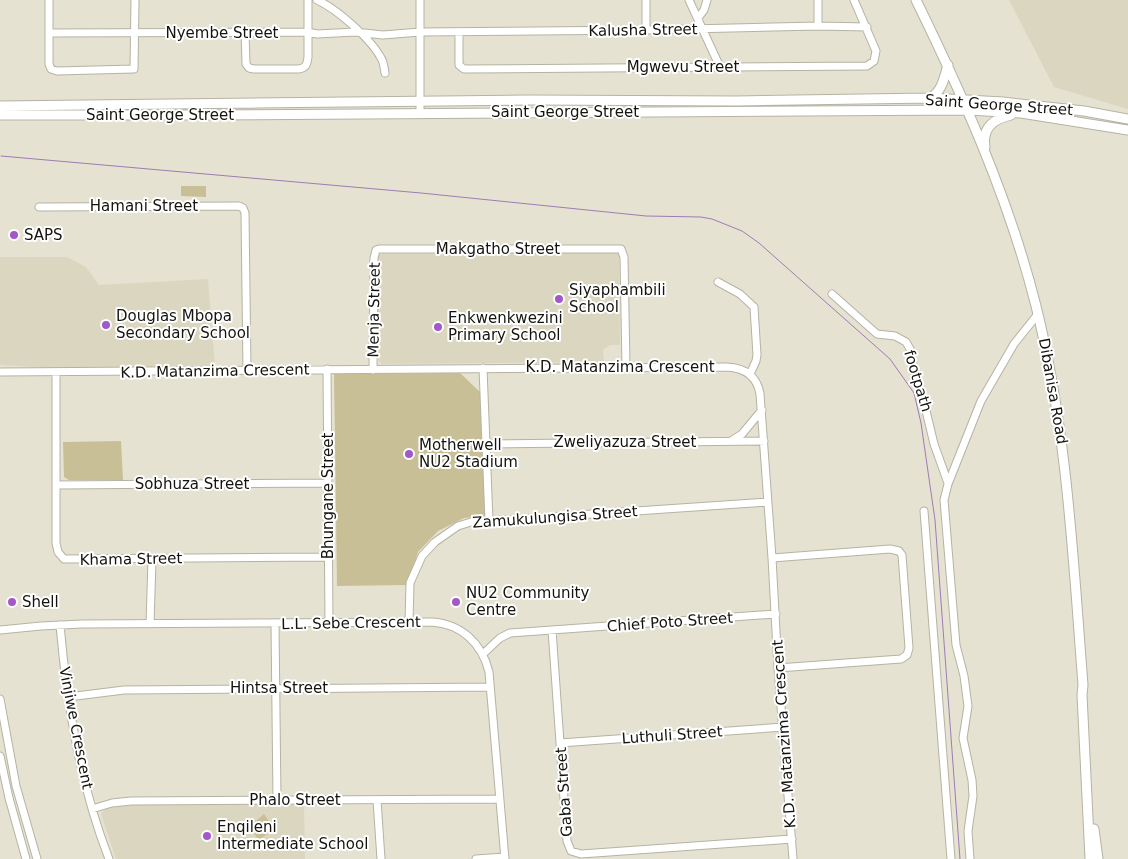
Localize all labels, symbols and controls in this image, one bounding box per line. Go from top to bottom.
street label: Kalusha Street [588,20,698,40]
street label: Nyembe Street [165,24,279,42]
street label: Mgwevu Street [627,58,739,76]
street label: Saint George Street [925,91,1074,119]
street label: Saint George Street [491,103,639,121]
street label: Saint George Street [86,106,234,124]
street label: Hamani Street [90,197,198,215]
place label: SAPS [24,226,63,244]
marker: SAPS [8,229,20,241]
street label: Makgatho Street [436,240,560,258]
street label: Menja Street [364,262,384,358]
place label: Siyaphambili School [569,281,666,316]
marker: Siyaphambili School [553,293,565,305]
place label: Douglas Mbopa Secondary School [116,307,250,342]
place label: Enkwenkwezini Primary School [448,309,563,344]
marker: Douglas Mbopa Secondary School [100,319,112,331]
marker: Enkwenkwezini Primary School [432,321,444,333]
street label: Dibanisa Road [1035,336,1071,446]
street label: footpath [900,348,936,414]
street label: K.D. Matanzima Crescent [525,358,715,376]
street label: K.D. Matanzima Crescent [120,360,310,382]
street label: Bhungane Street [319,433,337,559]
street label: Zweliyazuza Street [554,433,697,451]
place label: Motherwell NU2 Stadium [419,436,518,471]
marker: Motherwell NU2 Stadium [403,448,415,460]
street label: Sobhuza Street [135,475,249,493]
street label: Zamukulungisa Street [472,502,638,532]
street label: Khama Street [80,549,183,569]
place label: NU2 Community Centre [466,584,589,619]
place label: Shell [22,593,59,611]
marker: Shell [6,596,18,608]
marker: NU2 Community Centre [450,596,462,608]
street label: Chief Poto Street [606,609,734,635]
street label: L.L. Sebe Crescent [281,613,421,633]
street label: K.D. Matanzima Crescent [768,639,800,829]
street label: Vinjiwe Crescent [55,665,97,791]
street label: Hintsa Street [230,679,328,697]
street label: Luthuli Street [621,722,723,748]
street label: Gaba Street [552,746,576,837]
street label: Phalo Street [249,791,341,809]
place label: Enqileni Intermediate School [217,818,368,853]
marker: Enqileni Intermediate School [201,830,213,842]

